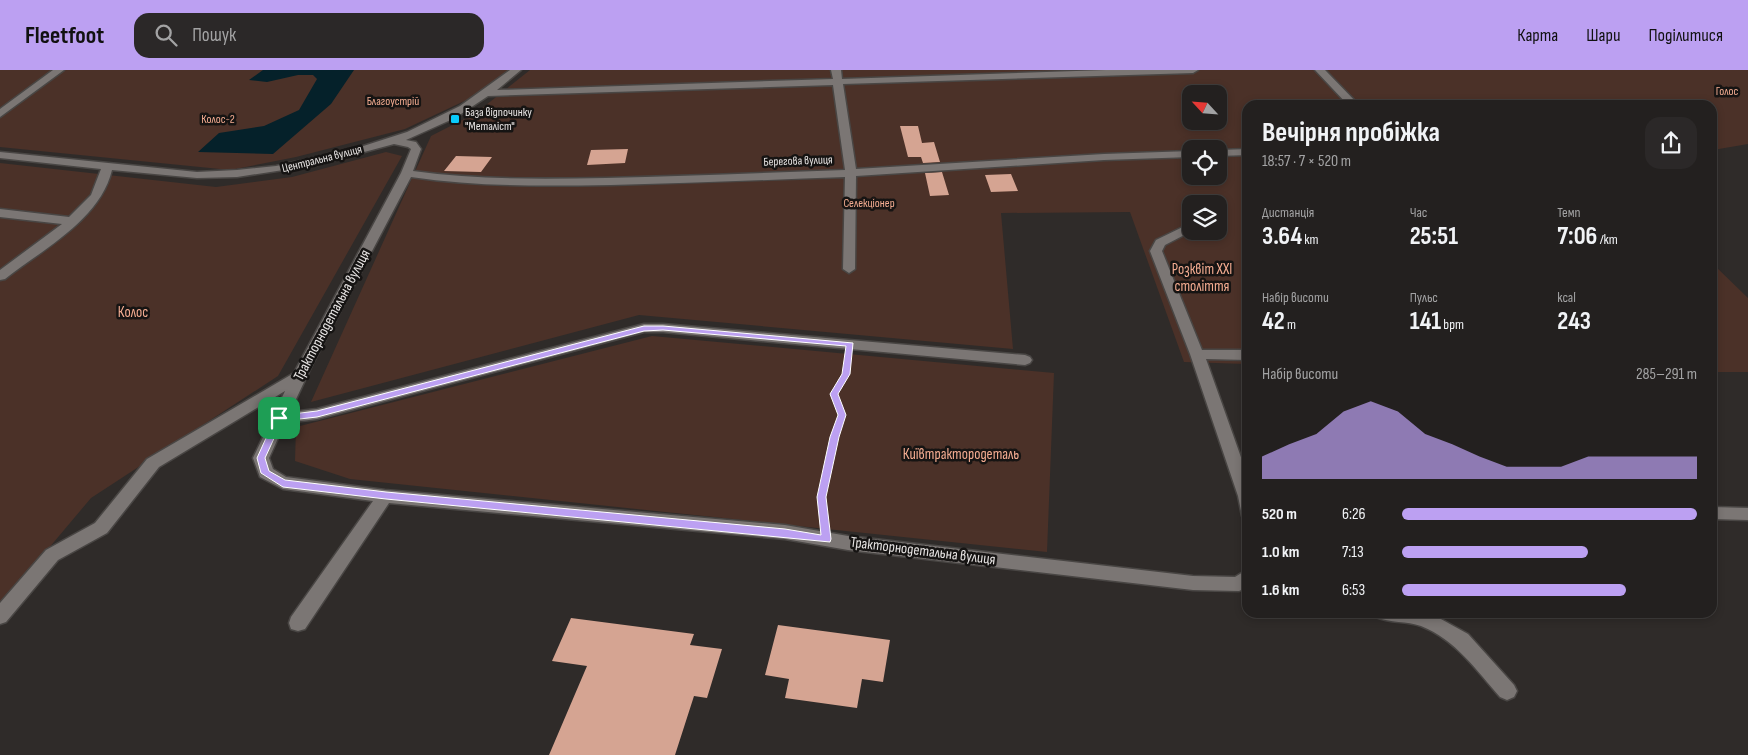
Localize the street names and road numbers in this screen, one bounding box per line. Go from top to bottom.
street label: Центральна вулиця [280,142,364,176]
street label: Берегова вулиця [763,152,833,170]
street label: Тракторнодетальна вулиця [289,246,375,384]
street label: Тракторнодетальна вулиця [849,533,997,569]

